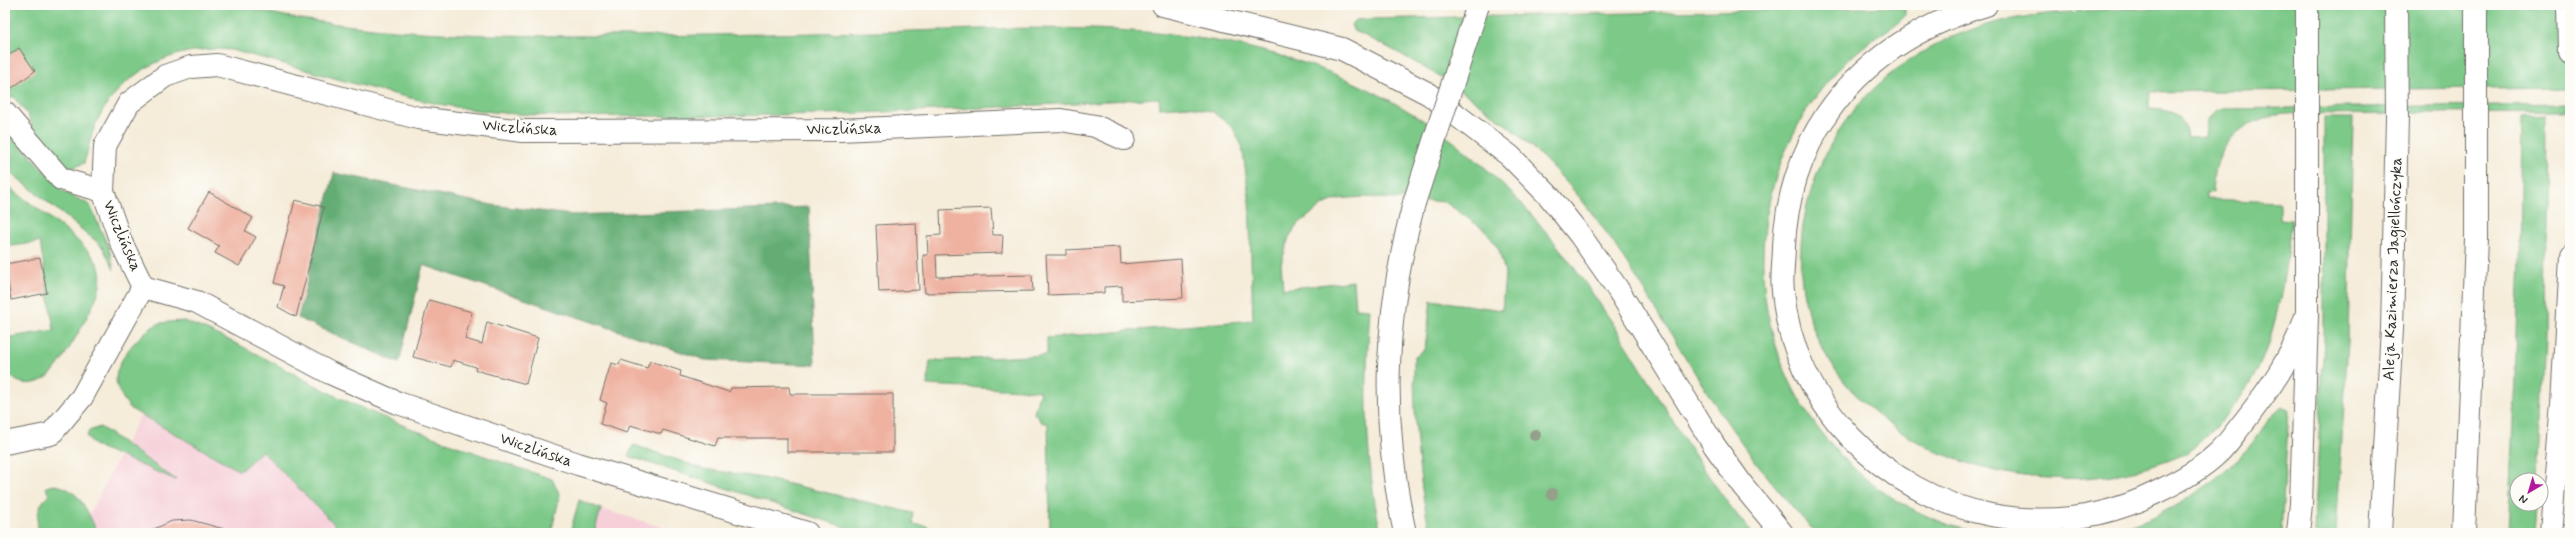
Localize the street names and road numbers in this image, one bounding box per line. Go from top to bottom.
street label: Wiczlińska [482,115,558,141]
street label: Wiczlińska [806,118,882,140]
street label: Aleja Kazimierza Jagiellończyka [2379,157,2408,381]
street label: Wiczlińska [98,197,146,275]
street label: Wiczlińska [497,428,575,472]

